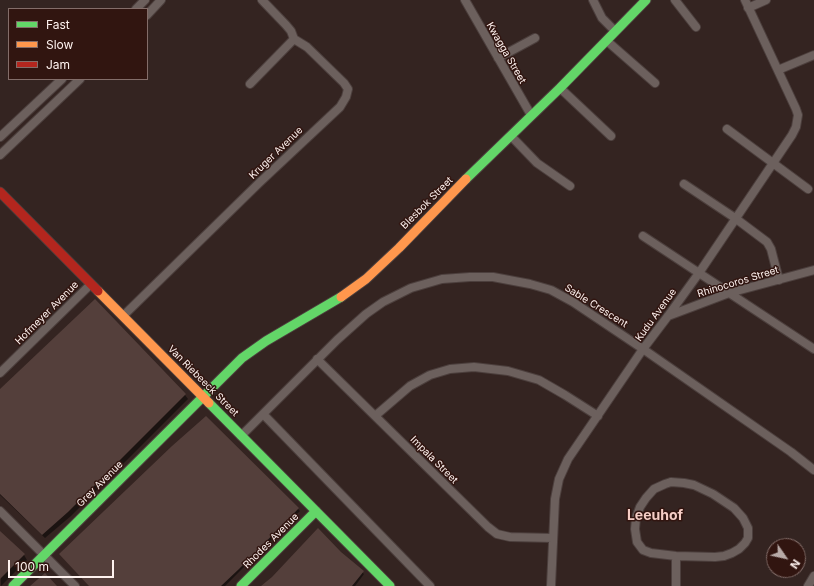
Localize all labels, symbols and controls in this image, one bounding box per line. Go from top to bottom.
legend [8,8,148,80]
text: Fast [46,17,70,32]
street label: Kwagga Street [484,20,528,86]
text: Slow [46,37,73,52]
text: Jam [46,57,70,72]
street label: Kruger Avenue [247,124,305,182]
street label: Blesbok Street [398,174,456,232]
street label: Rhinocoros Street [696,264,780,300]
street label: Hofmeyer Avenue [13,279,81,347]
street label: Sable Crescent [562,282,630,330]
street label: Kudu Avenue [633,286,679,344]
street label: Van Riebeeck Street [165,343,241,419]
street label: Impala Street [408,434,460,486]
street label: Grey Avenue [74,458,126,510]
district label: Leeuhof [627,508,683,524]
street label: Rhodes Avenue [241,511,301,571]
north arrow [766,538,806,578]
scale bar [10,552,116,578]
text: N [787,557,803,572]
text: 100 m [15,559,49,574]

